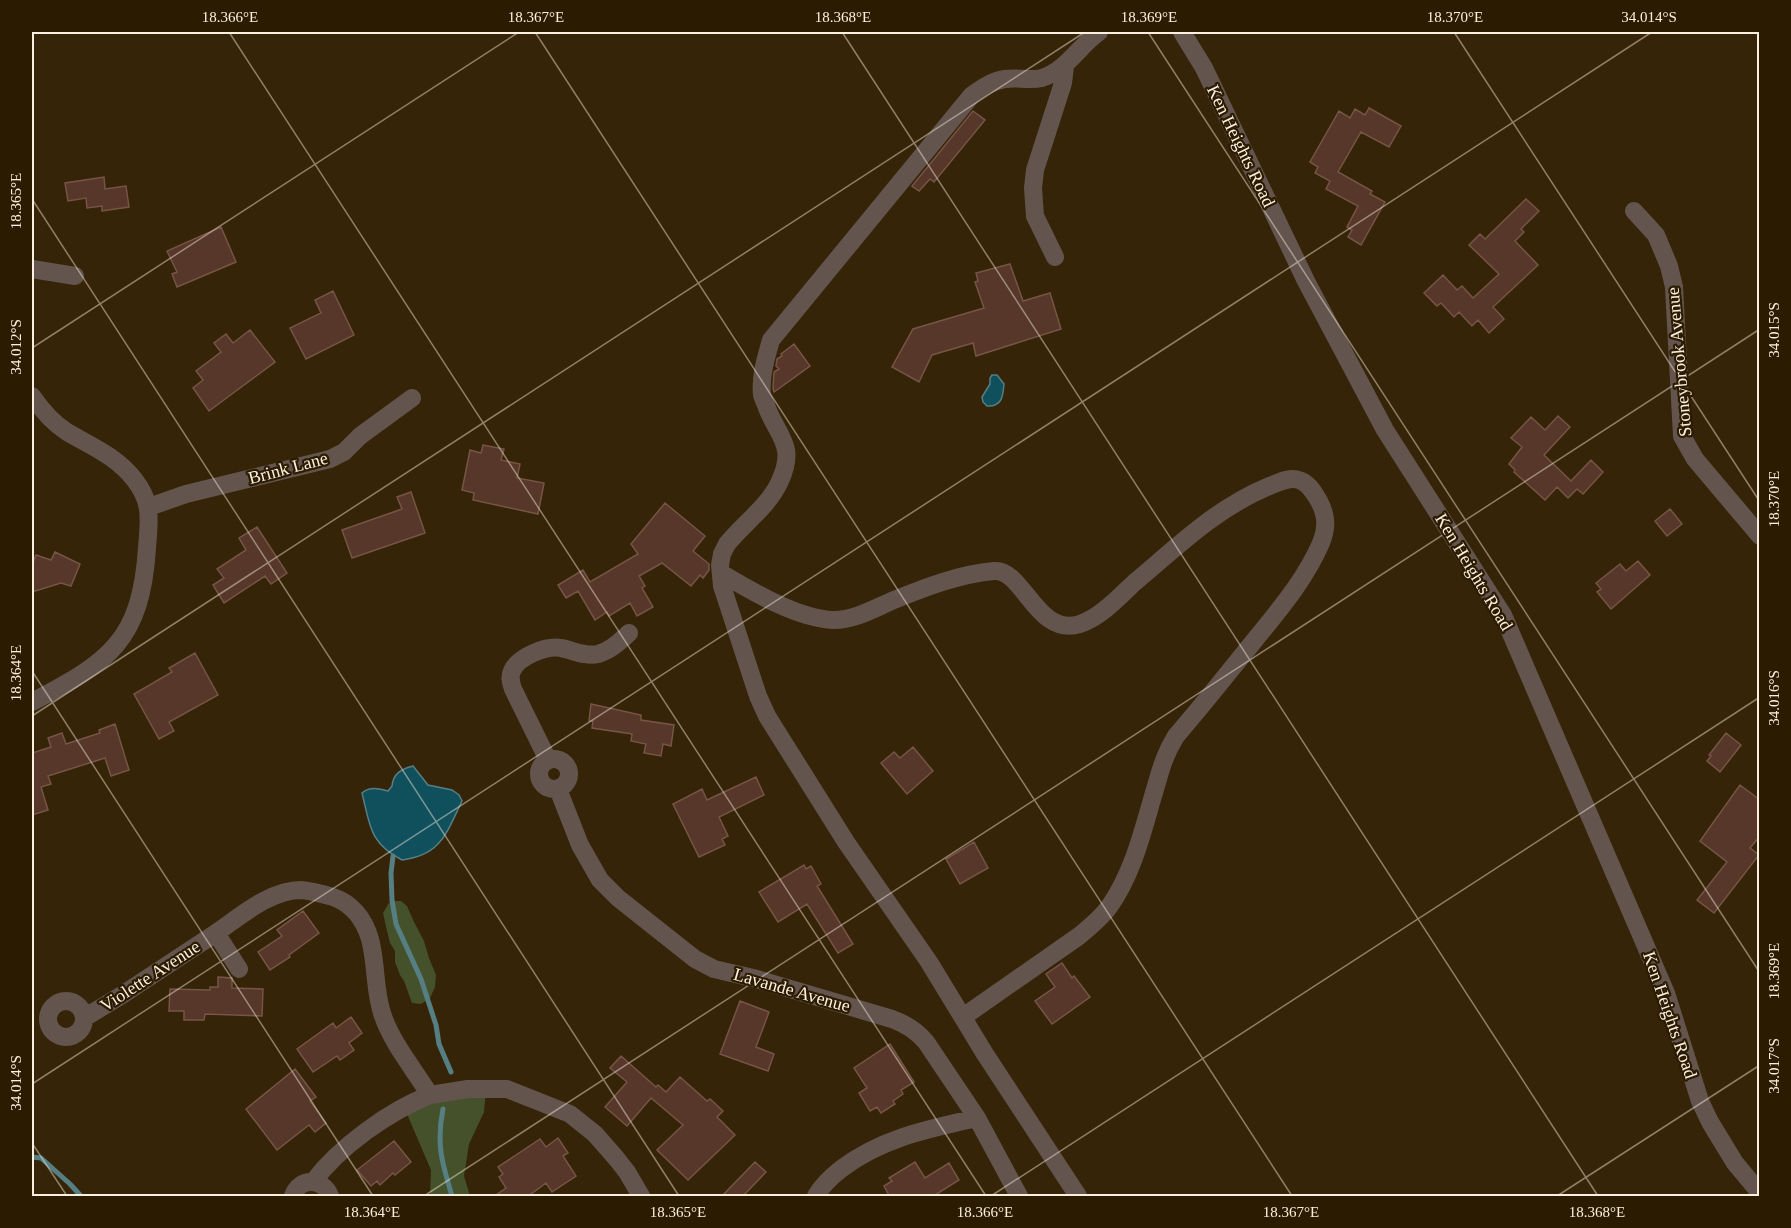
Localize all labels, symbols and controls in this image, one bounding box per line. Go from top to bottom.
text: 18.366°E [202,9,258,25]
text: 18.367°E [508,9,564,25]
text: 18.368°E [815,9,871,25]
text: 18.369°E [1121,9,1177,25]
text: 18.370°E [1427,9,1483,25]
text: 34.014°S [1621,9,1677,25]
street label: Ken Heights Road [1203,82,1279,210]
text: 18.365°E [8,173,24,229]
street label: Stoneybrook Avenue [1662,286,1696,438]
text: 34.015°S [1766,302,1782,358]
text: 34.012°S [8,319,24,375]
street label: Brink Lane [246,448,330,488]
text: 18.370°E [1766,471,1782,527]
street label: Ken Heights Road [1431,510,1517,634]
text: 18.364°E [8,645,24,701]
text: 34.016°S [1766,670,1782,726]
street label: Violette Avenue [96,936,204,1016]
text: 18.369°E [1766,943,1782,999]
street label: Ken Heights Road [1639,949,1701,1081]
street label: Lavande Avenue [732,964,852,1016]
text: 34.017°S [1766,1038,1782,1094]
text: 34.014°S [8,1055,24,1111]
text: 18.364°E [344,1204,400,1220]
text: 18.365°E [650,1204,706,1220]
text: 18.366°E [957,1204,1013,1220]
text: 18.367°E [1263,1204,1319,1220]
text: 18.368°E [1569,1204,1625,1220]

